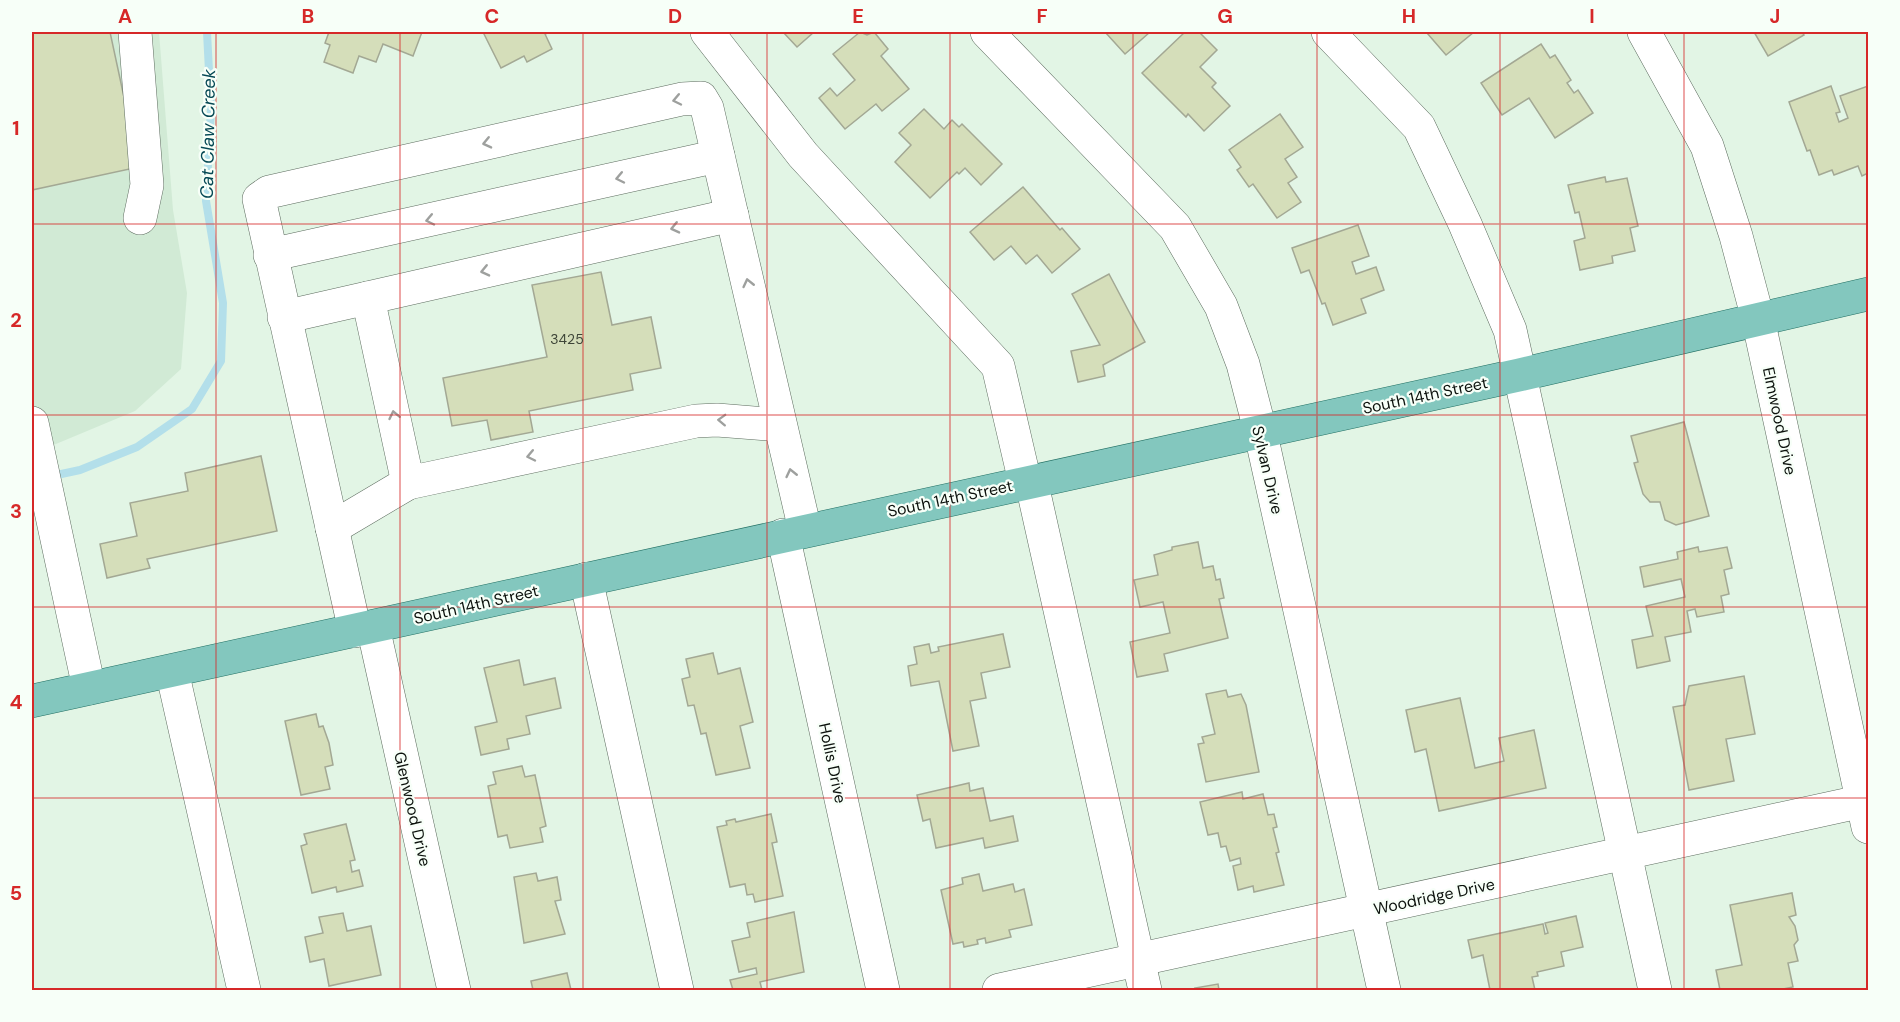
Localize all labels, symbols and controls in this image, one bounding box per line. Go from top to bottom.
text: A [118,3,132,29]
text: B [302,3,314,29]
text: C [485,3,499,29]
text: D [668,3,682,29]
text: E [852,3,864,29]
text: F [1036,3,1048,29]
text: G [1217,3,1233,29]
text: H [1402,3,1416,29]
text: I [1589,3,1595,29]
text: J [1770,3,1780,29]
water label: Cat Claw Creek [195,68,221,199]
one-way arrow [672,93,682,106]
text: 1 [12,115,20,141]
one-way arrow [482,136,492,149]
one-way arrow [615,170,625,183]
one-way arrow [425,213,435,226]
one-way arrow [670,220,680,233]
one-way arrow [480,264,490,277]
one-way arrow [742,278,755,288]
text: 2 [10,307,22,333]
house number: 3425 [550,330,584,348]
street label: Elmwood Drive [1758,365,1801,477]
street label: South 14th Street [1361,372,1490,419]
one-way arrow [388,410,401,420]
one-way arrow [718,414,727,427]
street label: Sylvan Drive [1247,424,1288,516]
one-way arrow [526,449,536,462]
one-way arrow [786,468,799,478]
street label: South 14th Street [886,475,1015,522]
text: 3 [10,498,22,524]
street label: South 14th Street [412,580,541,629]
text: 4 [10,689,23,715]
street label: Hollis Drive [814,721,851,805]
street label: Glenwood Drive [389,750,436,868]
street label: Woodridge Drive [1372,873,1497,920]
text: 5 [10,880,22,906]

